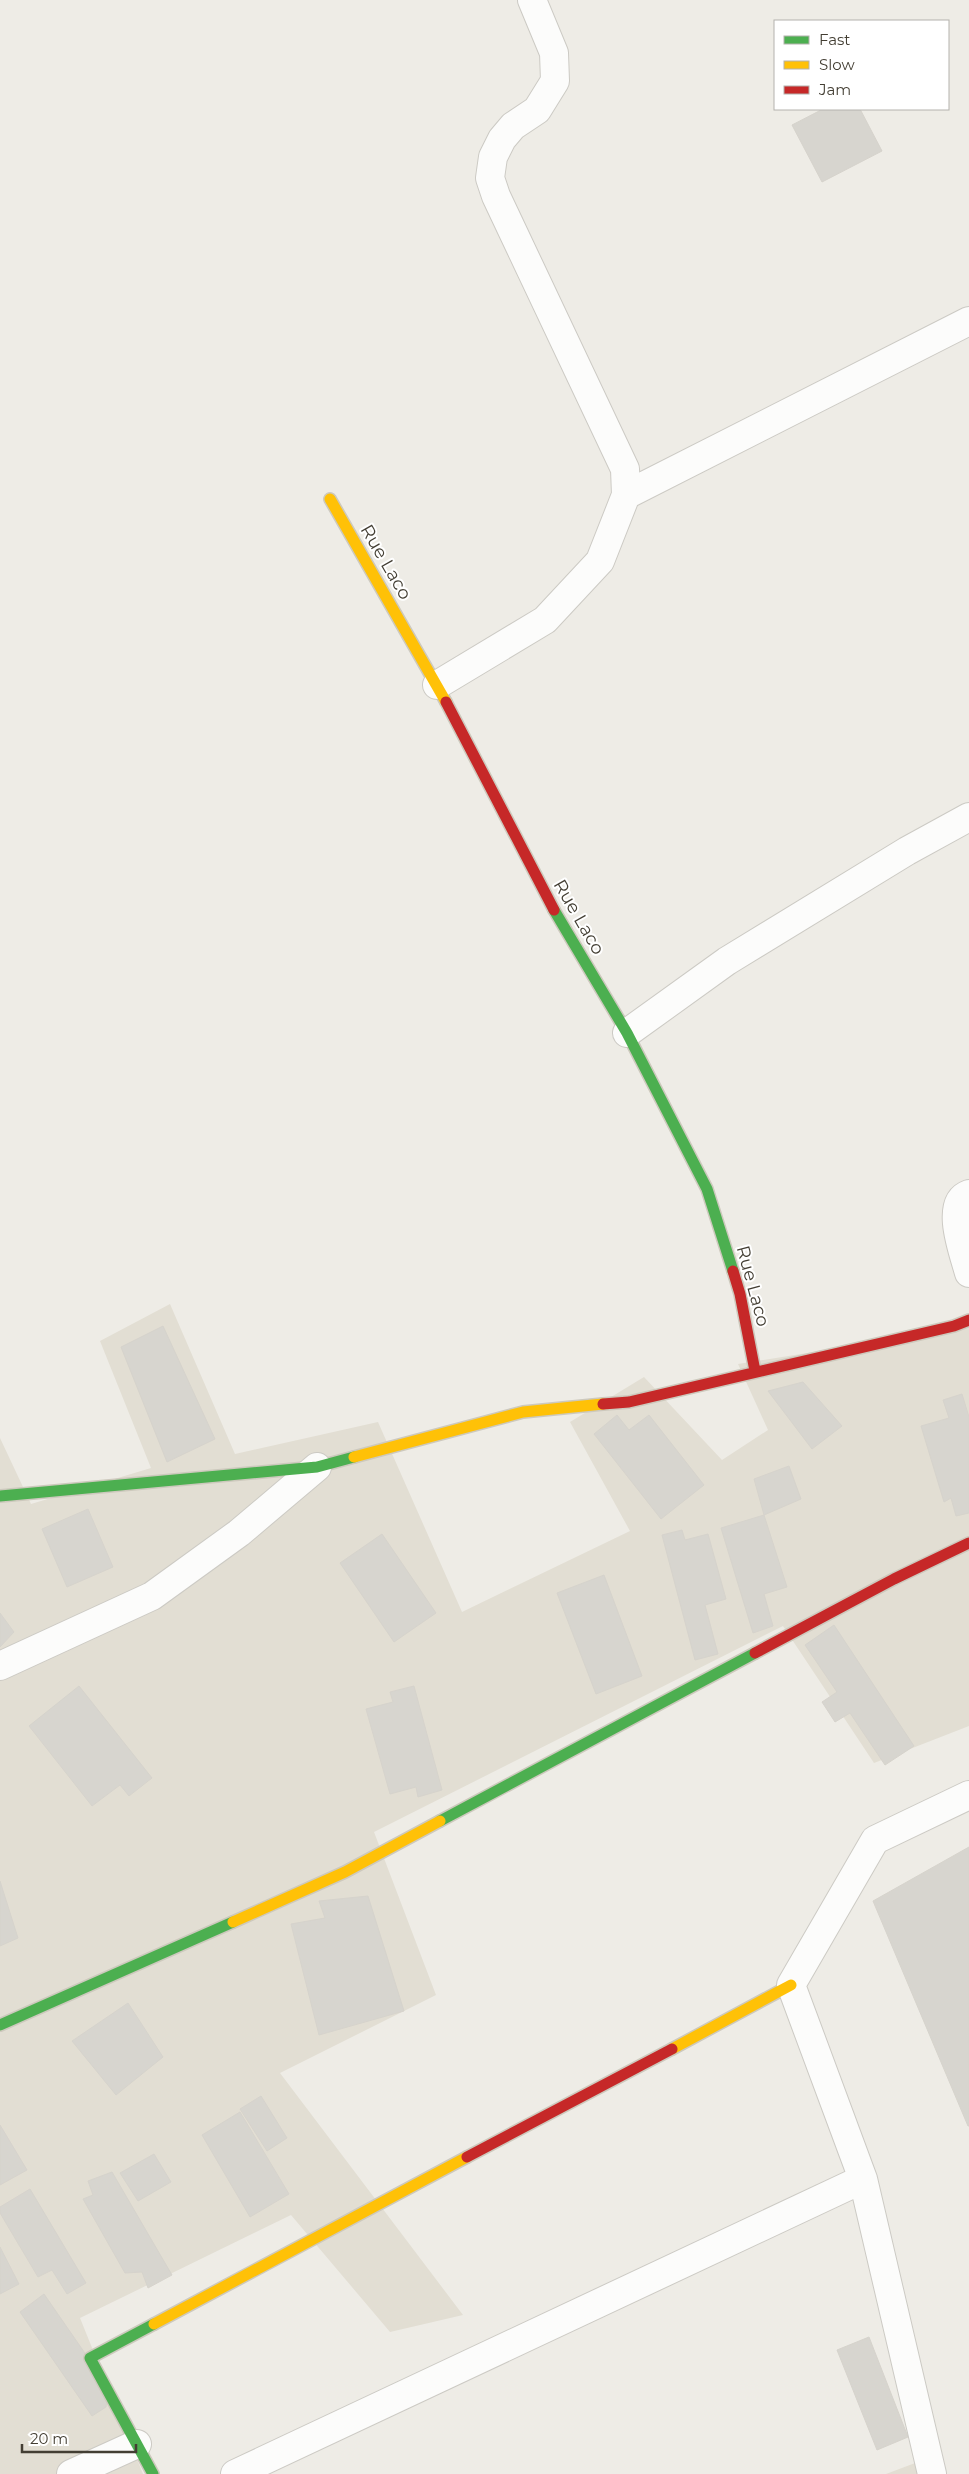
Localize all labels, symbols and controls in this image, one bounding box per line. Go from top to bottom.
legend [774,20,949,110]
text: Fast [819,30,850,49]
text: Slow [819,55,855,74]
text: Jam [818,80,851,99]
street label: Rue Laco [356,520,416,604]
street label: Rue Laco [549,875,609,959]
street label: Rue Laco [732,1243,774,1329]
scale bar [22,2422,136,2454]
text: 20 m [30,2429,68,2448]

